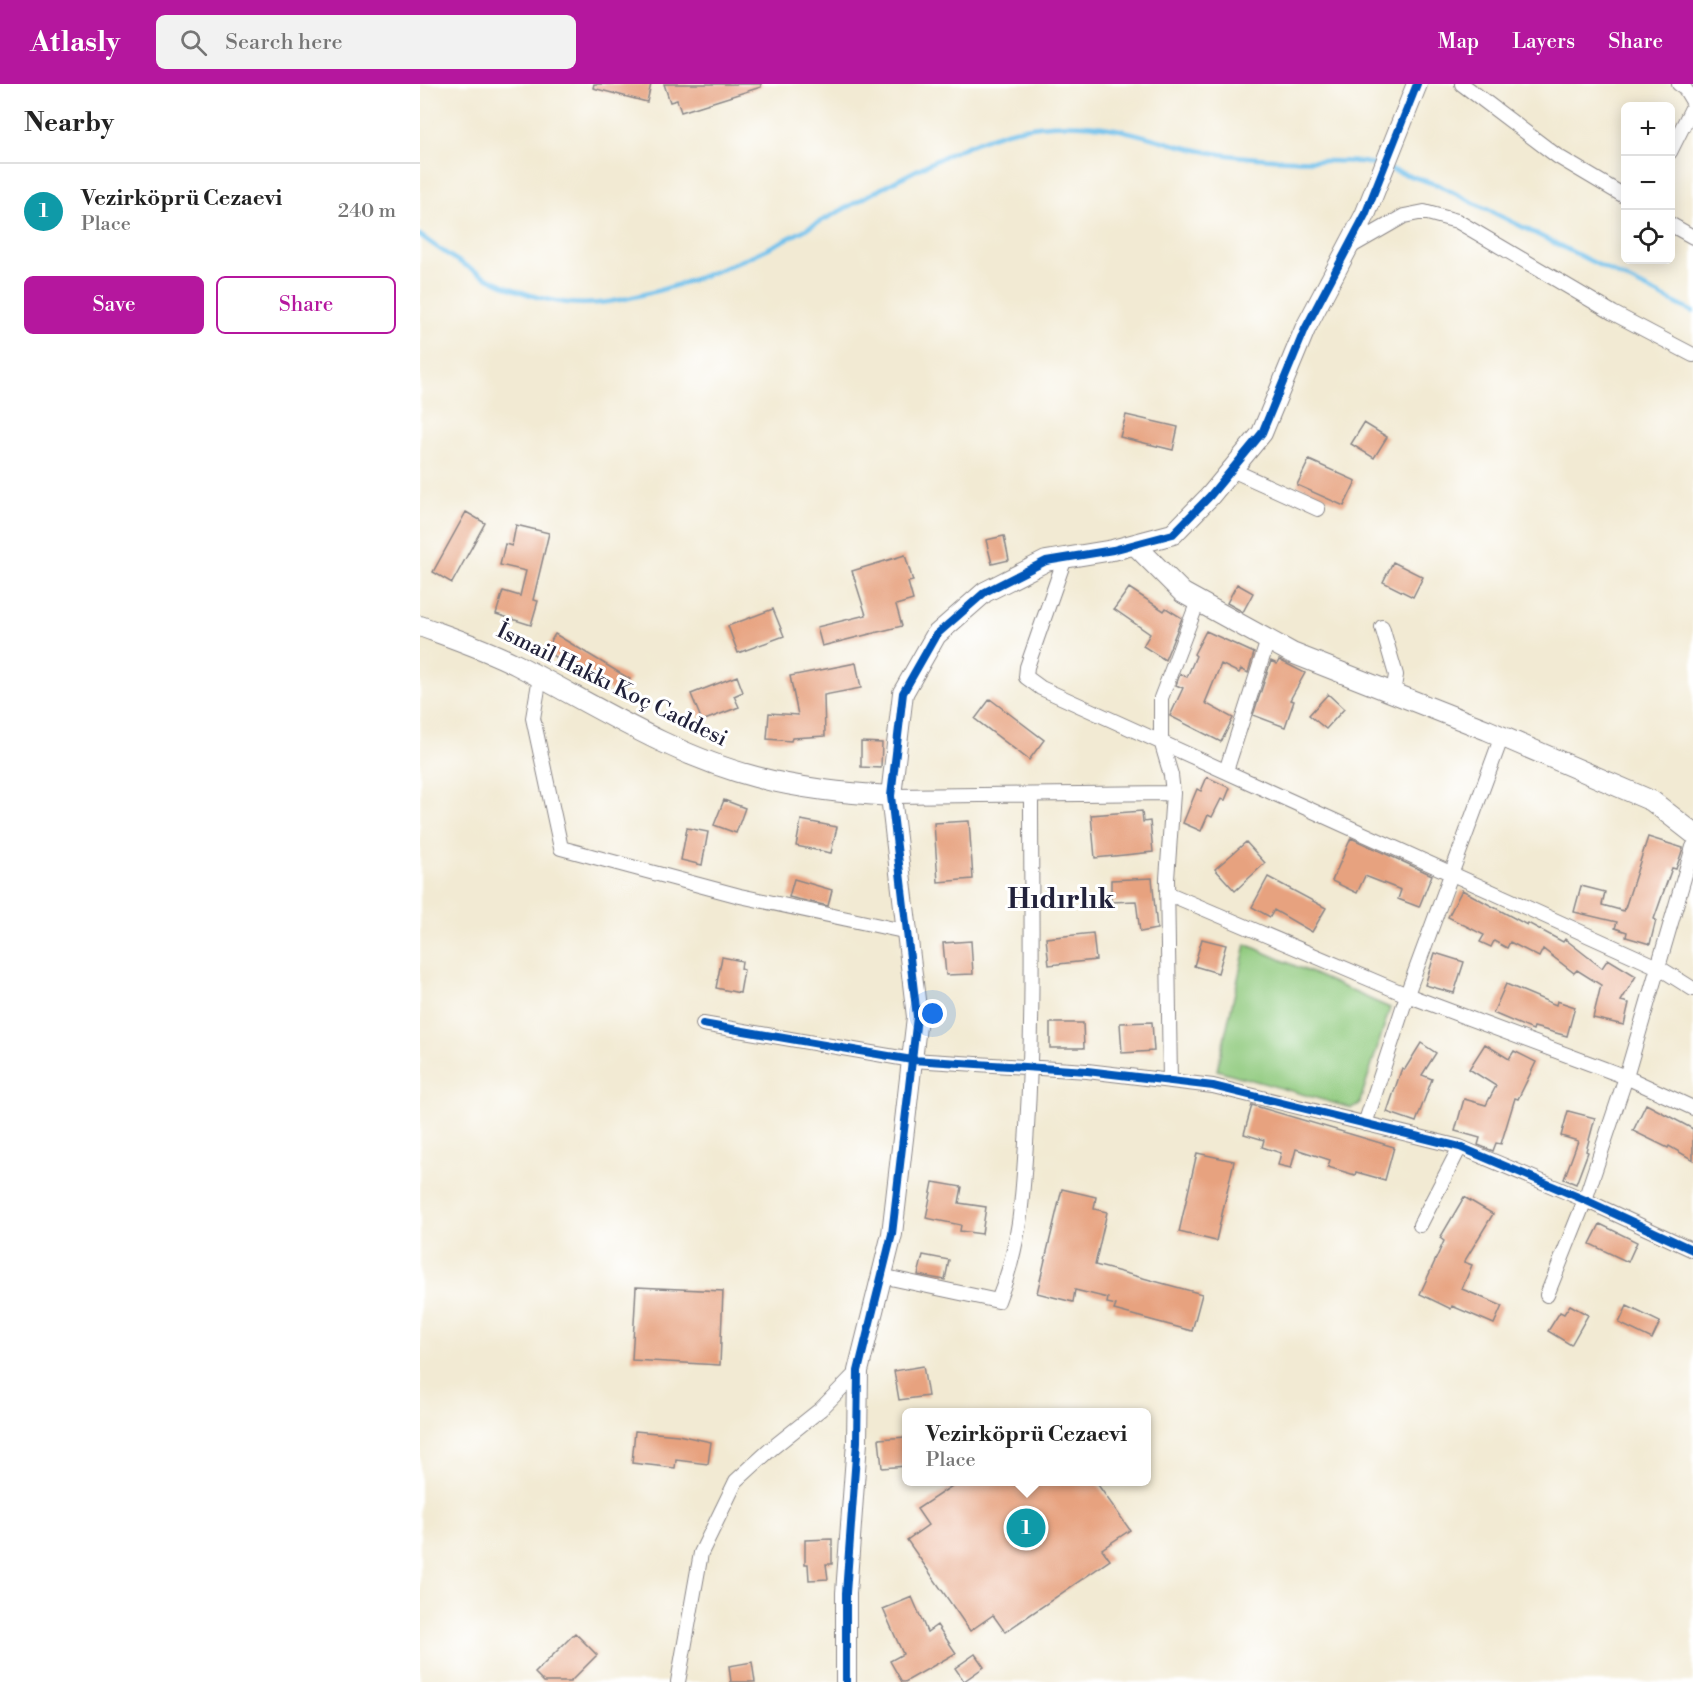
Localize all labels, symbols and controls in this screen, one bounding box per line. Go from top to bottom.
search box [156,15,576,69]
text: Atlasly [30,25,120,60]
icon: search [177,26,210,59]
text: Search here [225,29,343,56]
text: Map [1438,29,1479,55]
text: Layers [1512,29,1575,55]
text: Share [1608,29,1663,55]
map controls [1621,102,1675,264]
button: + [1621,102,1675,156]
text: Nearby [24,107,114,139]
button: − [1621,156,1675,210]
text: Vezirköprü Cezaevi [81,185,282,212]
text: 1 [39,199,48,224]
text: 240 m [338,199,396,224]
button: locate [1621,210,1675,264]
text: Place [81,212,131,237]
button: Save [24,276,204,334]
button: Share [216,276,396,334]
street label: İsmail Hakkı Koç Caddesi [492,616,732,753]
district label: Hıdırlık [1007,882,1116,917]
your location [918,999,947,1028]
popup [902,1408,1151,1486]
text: Vezirköprü Cezaevi [926,1421,1127,1448]
text: Place [926,1448,976,1473]
pin: 1 [1006,1506,1046,1550]

